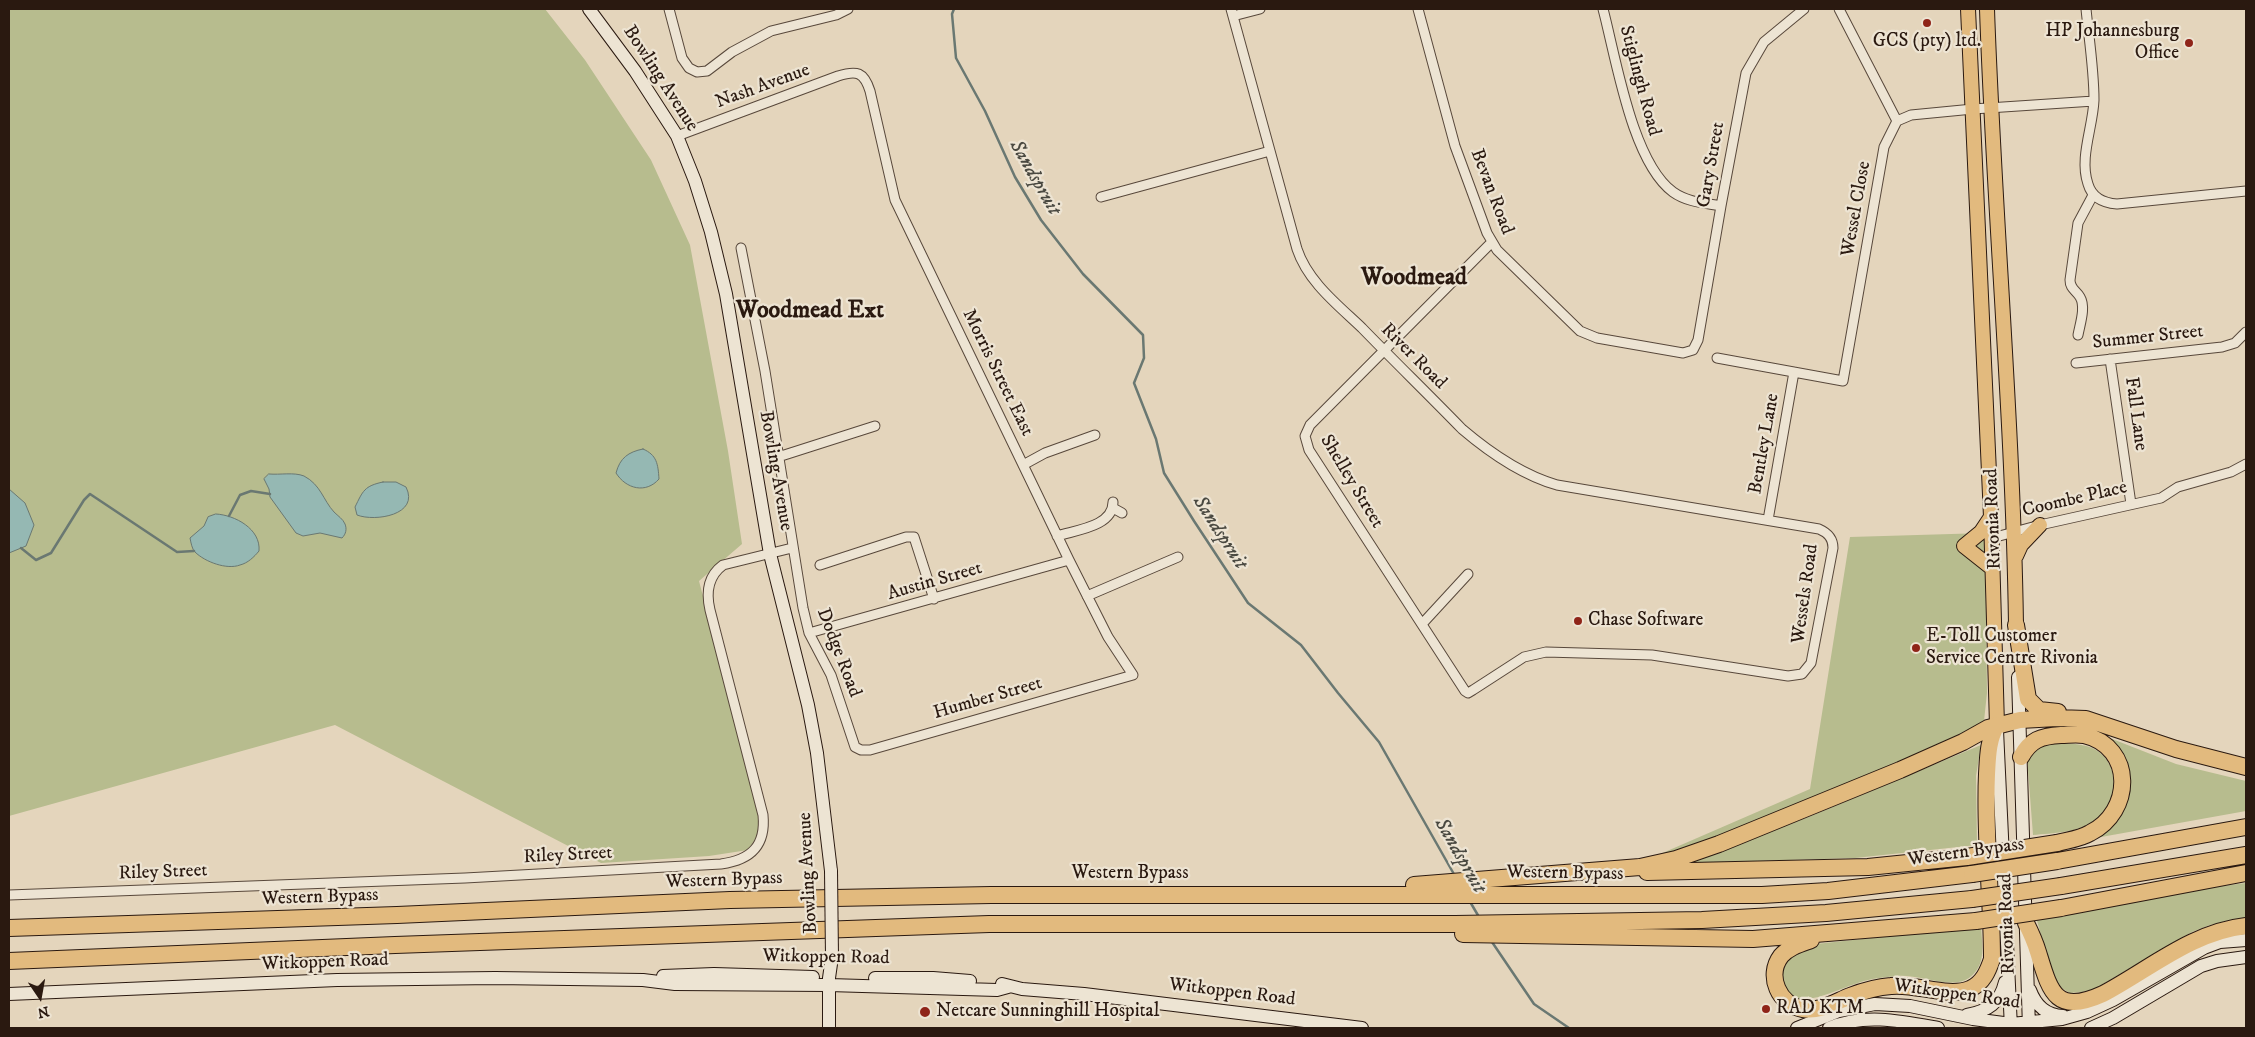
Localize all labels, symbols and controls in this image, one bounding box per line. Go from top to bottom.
marker: GCS (pty) ltd. [1921,17,1933,29]
place label: HP Johannesburg Office [2045,21,2179,65]
street label: Bowling Avenue [617,22,703,136]
street label: Stiglingh Road [1613,23,1665,139]
place label: GCS (pty) ltd. [1873,31,1981,53]
marker: HP Johannesburg Office [2183,37,2195,49]
street label: Nash Avenue [713,59,813,115]
street label: Gary Street [1693,120,1731,210]
water label: Sandspruit [1003,136,1065,220]
street label: Bevan Road [1464,146,1518,238]
street label: Wessel Close [1837,160,1877,258]
district label: Woodmead [1361,265,1467,293]
district label: Woodmead Ext [736,298,884,326]
street label: Morris Street East [956,306,1038,440]
street label: River Road [1375,319,1451,395]
street label: Summer Street [2091,321,2205,355]
street label: Fall Lane [2119,376,2151,452]
street label: Bentley Lane [1745,392,1785,496]
street label: Bowling Avenue [753,409,797,533]
street label: Shelley Street [1314,431,1388,533]
street label: Rivonia Road [1981,468,2007,570]
street label: Coombe Place [2020,477,2130,523]
water label: Sandspruit [1186,492,1252,574]
street label: Wessels Road [1788,543,1824,645]
street label: Austin Street [885,558,985,606]
street label: Dodge Road [811,605,865,701]
place label: Chase Software [1588,610,1703,632]
marker: Chase Software [1572,615,1584,627]
place label: E-Toll Customer Service Centre Rivonia [1926,626,2098,670]
marker: E-Toll Customer Service Centre Rivonia [1910,642,1922,654]
street label: Humber Street [931,673,1045,725]
street label: Bowling Avenue [794,812,824,934]
water label: Sandspruit [1428,814,1490,898]
street label: Western Bypass [1906,834,2026,872]
street label: Riley Street [523,842,613,870]
street label: Riley Street [118,860,208,886]
street label: Western Bypass [1506,862,1624,886]
street label: Western Bypass [1071,863,1189,885]
street label: Western Bypass [665,868,783,894]
street label: Rivonia Road [1995,873,2021,975]
street label: Western Bypass [261,885,379,911]
street label: Witkoppen Road [762,945,890,971]
street label: Witkoppen Road [261,949,389,977]
north arrow [15,972,65,1022]
street label: Witkoppen Road [1168,974,1296,1012]
street label: Witkoppen Road [1893,975,2021,1015]
place label: RAD KTM [1776,998,1864,1020]
place label: Netcare Sunninghill Hospital [936,1001,1159,1023]
text: N [36,1002,51,1022]
marker: RAD KTM [1760,1003,1772,1015]
marker: Netcare Sunninghill Hospital [918,1005,932,1019]

